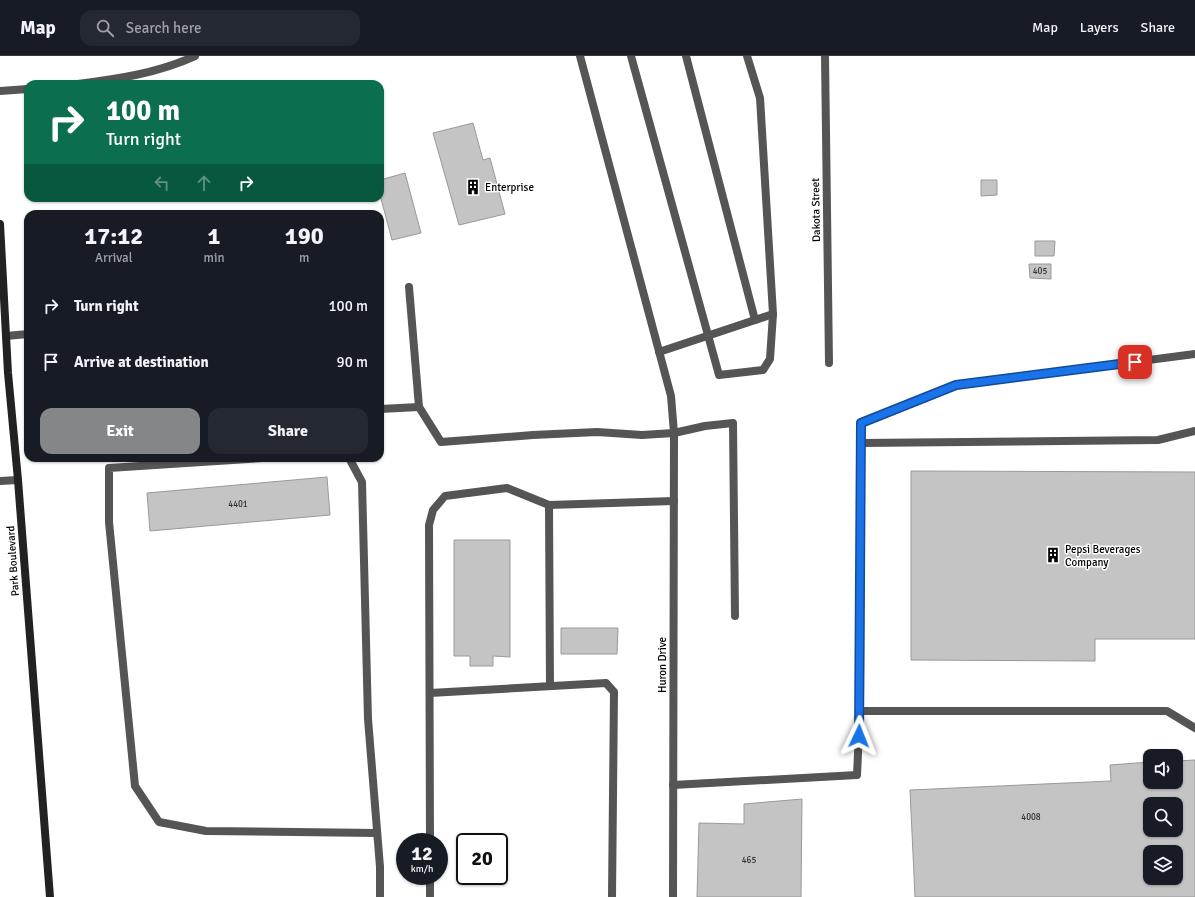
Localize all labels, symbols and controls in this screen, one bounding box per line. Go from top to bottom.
search box [80,10,360,46]
text: Map [20,16,56,40]
icon: search [94,17,116,39]
text: Search here [126,19,201,37]
text: Map [1032,19,1058,36]
text: Layers [1080,19,1119,36]
text: Share [1141,19,1175,36]
text: 100 m [106,94,180,128]
icon: right [40,96,92,148]
text: Turn right [106,128,181,150]
icon: left [151,172,173,194]
icon: ahead [193,172,215,194]
icon: right [235,172,257,194]
building icon: Enterprise [464,178,482,196]
street label: Dakota Street [809,178,823,242]
place label: Enterprise [485,181,534,194]
text: 17:12 [84,221,143,251]
text: 1 [208,221,220,251]
text: 190 [285,221,324,251]
text: Arrival [95,250,132,266]
text: min [204,250,225,266]
text: m [299,250,309,266]
house number: 405 [1033,266,1047,277]
icon: right [40,295,62,317]
text: Turn right [74,297,139,315]
text: 100 m [328,297,368,315]
pin [1118,345,1152,379]
icon: arrive [40,351,62,373]
icon: arrive [1124,351,1146,373]
text: Arrive at destination [74,353,209,371]
text: 90 m [337,353,368,371]
button: Exit [40,408,200,454]
button: Share [208,408,368,454]
house number: 4401 [228,499,248,510]
street label: Park Boulevard [4,525,22,597]
place label: Pepsi Beverages Company [1065,543,1141,569]
building icon: Pepsi Beverages Company [1044,546,1062,564]
street label: Huron Drive [656,637,669,693]
position arrow [838,715,880,757]
map controls [1143,749,1183,885]
button: sound [1143,749,1183,789]
button: search [1143,797,1183,837]
house number: 4008 [1021,812,1041,823]
speed limit sign: 20 [456,833,508,885]
text: 12 [411,841,433,866]
button: layers [1143,845,1183,885]
house number: 465 [742,855,756,866]
text: km/h [411,863,433,875]

